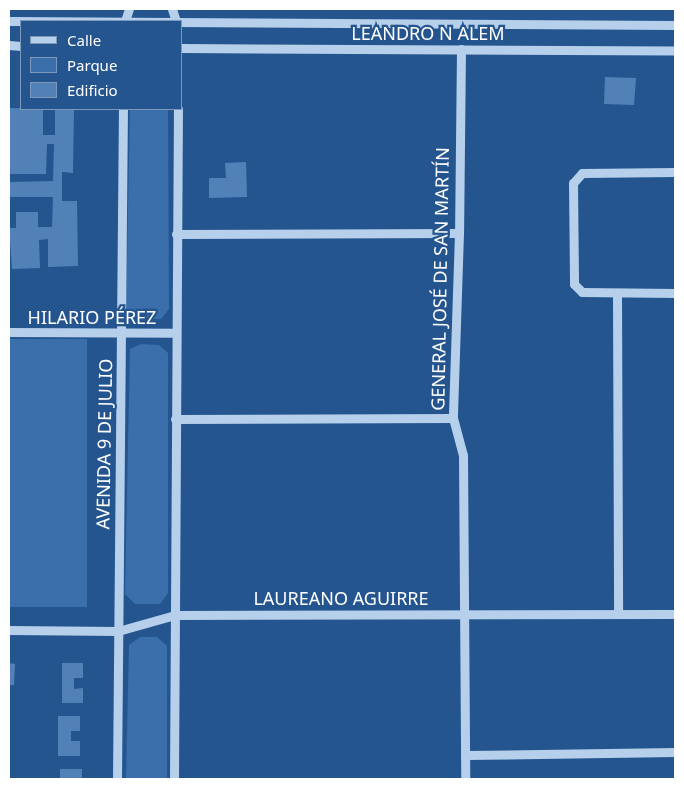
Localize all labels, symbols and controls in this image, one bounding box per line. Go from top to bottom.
legend [20,20,182,110]
street label: LEANDRO N ALEM [351,22,505,44]
text: Calle [67,30,101,50]
text: Parque [67,55,117,75]
text: Edificio [67,80,118,100]
street label: GENERAL JOSÉ DE SAN MARTÍN [427,147,453,411]
street label: HILARIO PÉREZ [28,306,156,328]
street label: AVENIDA 9 DE JULIO [92,358,116,530]
street label: LAUREANO AGUIRRE [253,587,429,609]

